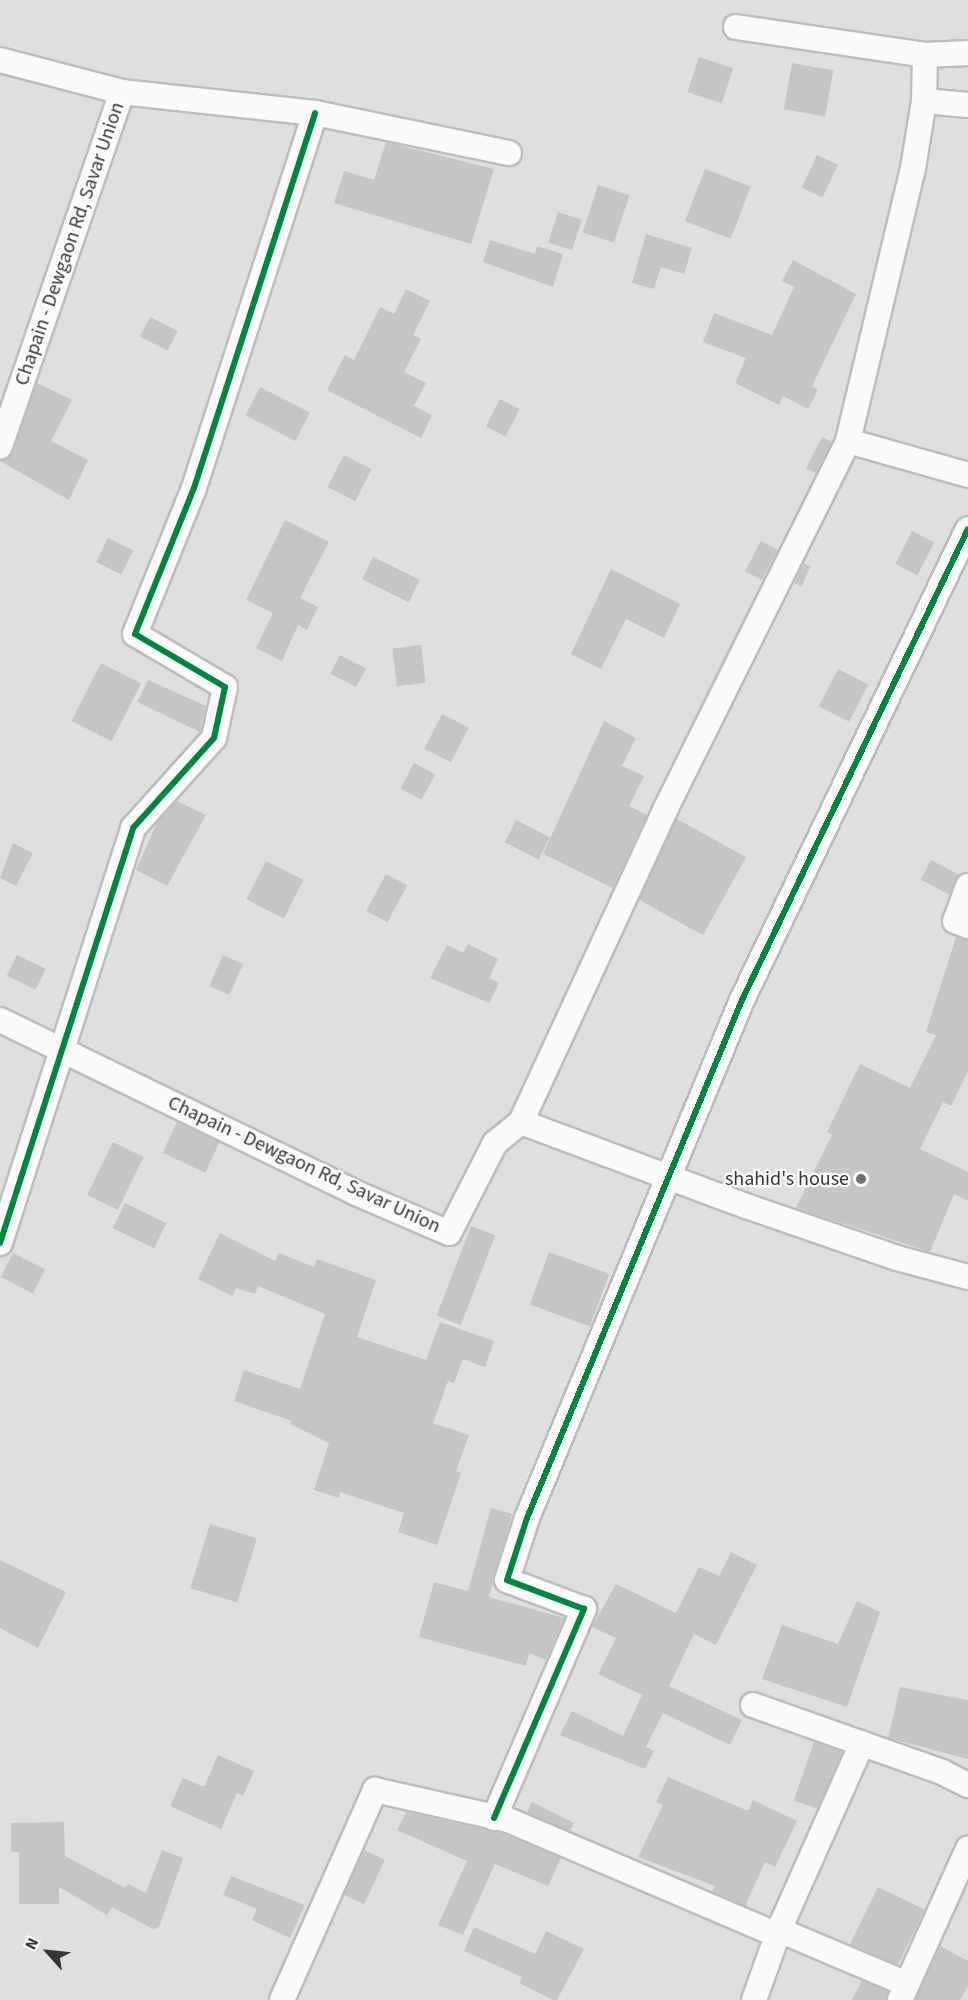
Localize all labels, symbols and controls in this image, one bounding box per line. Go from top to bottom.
street label: Chapain - Dewgaon Rd, Savar Union [10,99,130,389]
street label: Chapain - Dewgaon Rd, Savar Union [164,1091,444,1239]
place label: shahid's house [725,1167,849,1191]
marker: shahid's house [854,1172,868,1186]
north arrow [18,1922,78,1982]
text: N [20,1934,44,1954]

